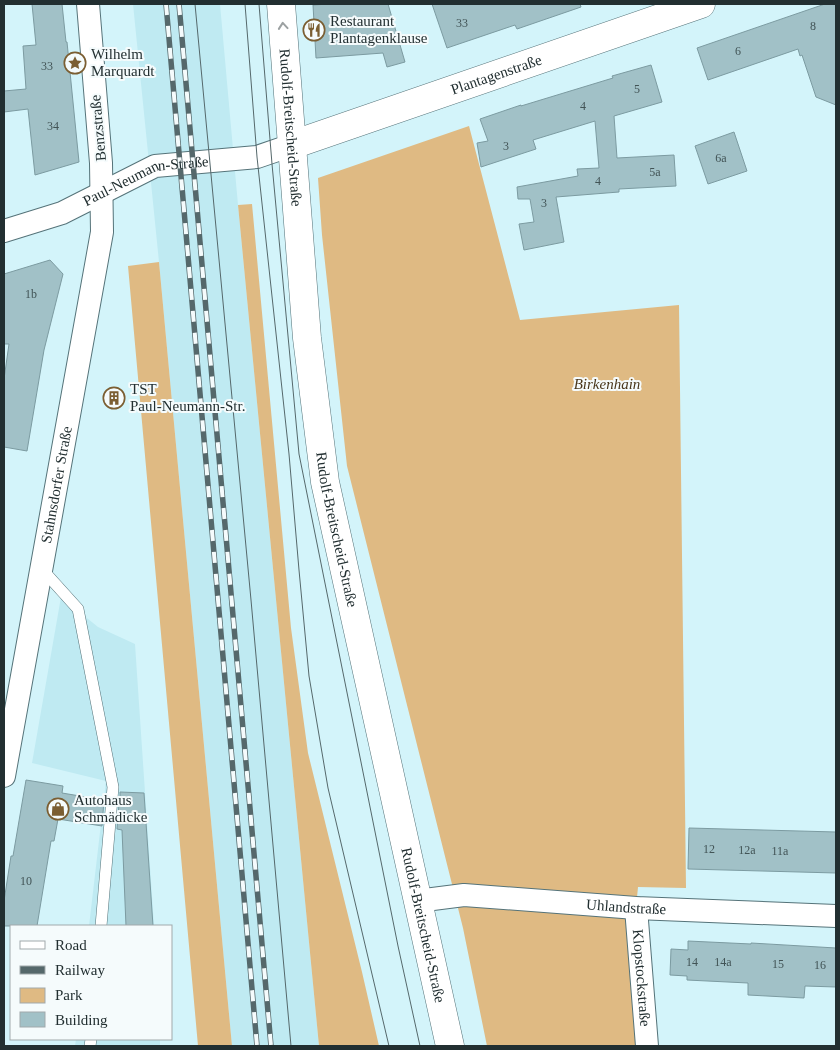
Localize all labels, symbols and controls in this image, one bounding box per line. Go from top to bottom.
place label: Restaurant Plantagenklause [330,13,428,46]
house number: 33 [456,16,468,30]
restaurant icon: Restaurant Plantagenklause [302,18,326,42]
house number: 8 [810,19,816,33]
one-way arrow [277,22,288,30]
house number: 6 [735,44,741,58]
place label: Wilhelm Marquardt [91,46,155,79]
street label: Rudolf-Breitscheid-Straße [276,48,305,208]
place icon: Wilhelm Marquardt [63,51,87,75]
street label: Plantagenstraße [449,51,544,98]
house number: 33 [41,59,53,73]
house number: 5 [634,82,640,96]
street label: Benzstraße [87,94,109,162]
house number: 4 [580,99,586,113]
house number: 34 [47,119,59,133]
house number: 3 [503,139,509,153]
house number: 6a [715,151,727,165]
street label: Paul-Neumann-Straße [80,153,210,209]
house number: 5a [649,165,661,179]
house number: 4 [595,174,601,188]
house number: 3 [541,196,547,210]
house number: 1b [25,287,37,301]
park label: Birkenhain [574,376,640,392]
place label: TST Paul-Neumann-Str. [130,381,245,414]
building icon: TST Paul-Neumann-Str. [102,386,126,410]
street label: Stahnsdorfer Straße [38,424,75,545]
street label: Rudolf-Breitscheid-Straße [313,451,361,609]
place label: Autohaus Schmädicke [74,792,148,825]
shop icon: Autohaus Schmädicke [46,797,70,821]
house number: 12 [703,842,715,856]
house number: 12a [738,843,756,857]
house number: 11a [772,844,789,858]
street label: Rudolf-Breitscheid-Straße [398,846,448,1005]
house number: 10 [20,874,32,888]
street label: Uhlandstraße [586,896,667,917]
legend [10,925,172,1040]
street label: Klopstockstraße [630,929,653,1027]
text: Road [55,937,87,953]
house number: 14 [686,955,698,969]
house number: 14a [714,955,732,969]
house number: 15 [772,957,784,971]
house number: 16 [814,958,826,972]
text: Railway [55,962,105,978]
text: Park [55,987,83,1003]
text: Building [55,1012,108,1028]

